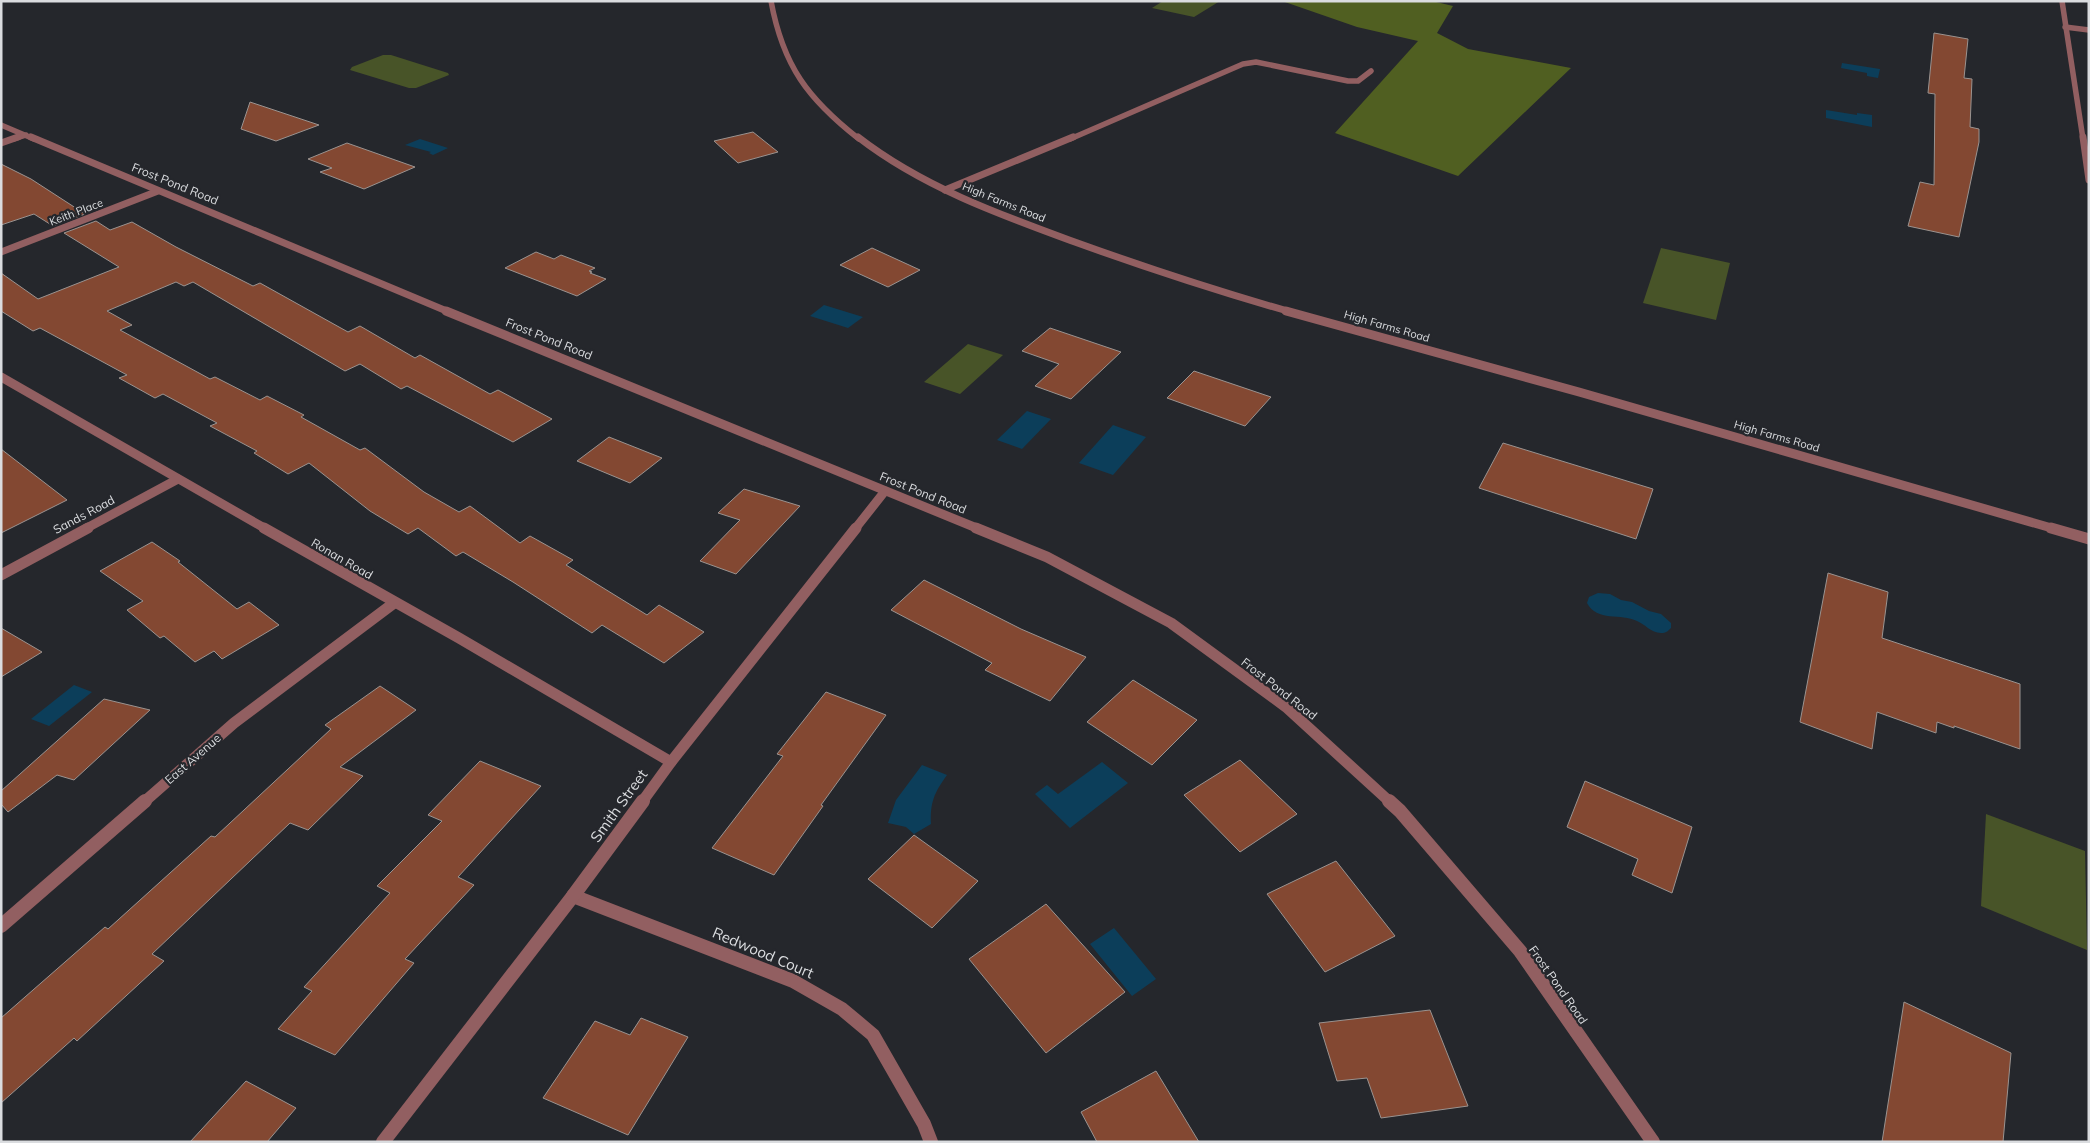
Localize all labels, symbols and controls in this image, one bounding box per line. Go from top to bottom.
street label: Frost Pond Road [130,159,221,208]
street label: High Farms Road [960,179,1048,225]
street label: Keith Place [47,195,105,229]
street label: High Farms Road [1343,307,1431,345]
street label: Frost Pond Road [504,314,595,363]
street label: High Farms Road [1733,417,1821,455]
street label: Frost Pond Road [878,468,969,517]
street label: Sands Road [50,492,117,537]
street label: Ronan Road [309,535,376,582]
street label: Frost Pond Road [1238,654,1320,723]
street label: East Avenue [162,730,224,787]
street label: Smith Street [586,766,651,846]
street label: Redwood Court [710,923,817,982]
street label: Frost Pond Road [1526,943,1591,1027]

